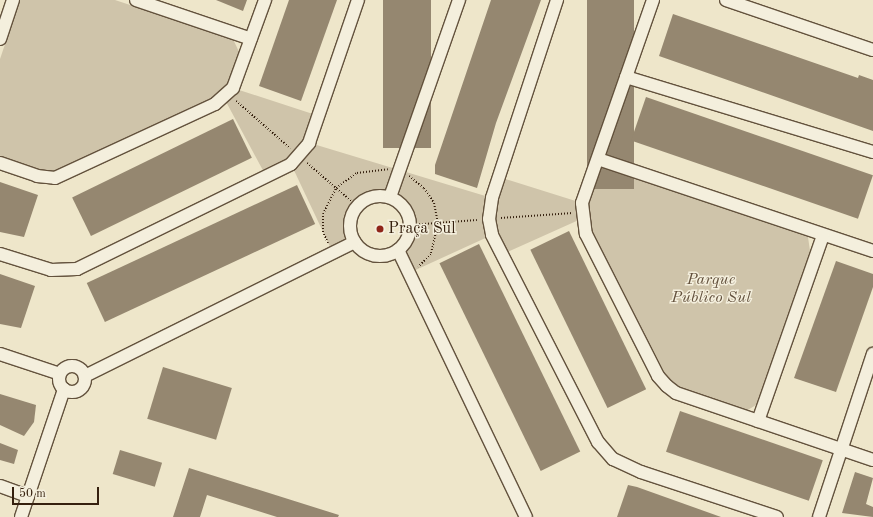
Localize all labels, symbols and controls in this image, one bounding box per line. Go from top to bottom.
place label: Praça Sul [388,219,455,239]
marker: Praça Sul [375,224,385,234]
park label: Parque Público Sul [671,270,751,308]
scale bar [14,479,101,505]
text: 50 m [19,488,46,500]

